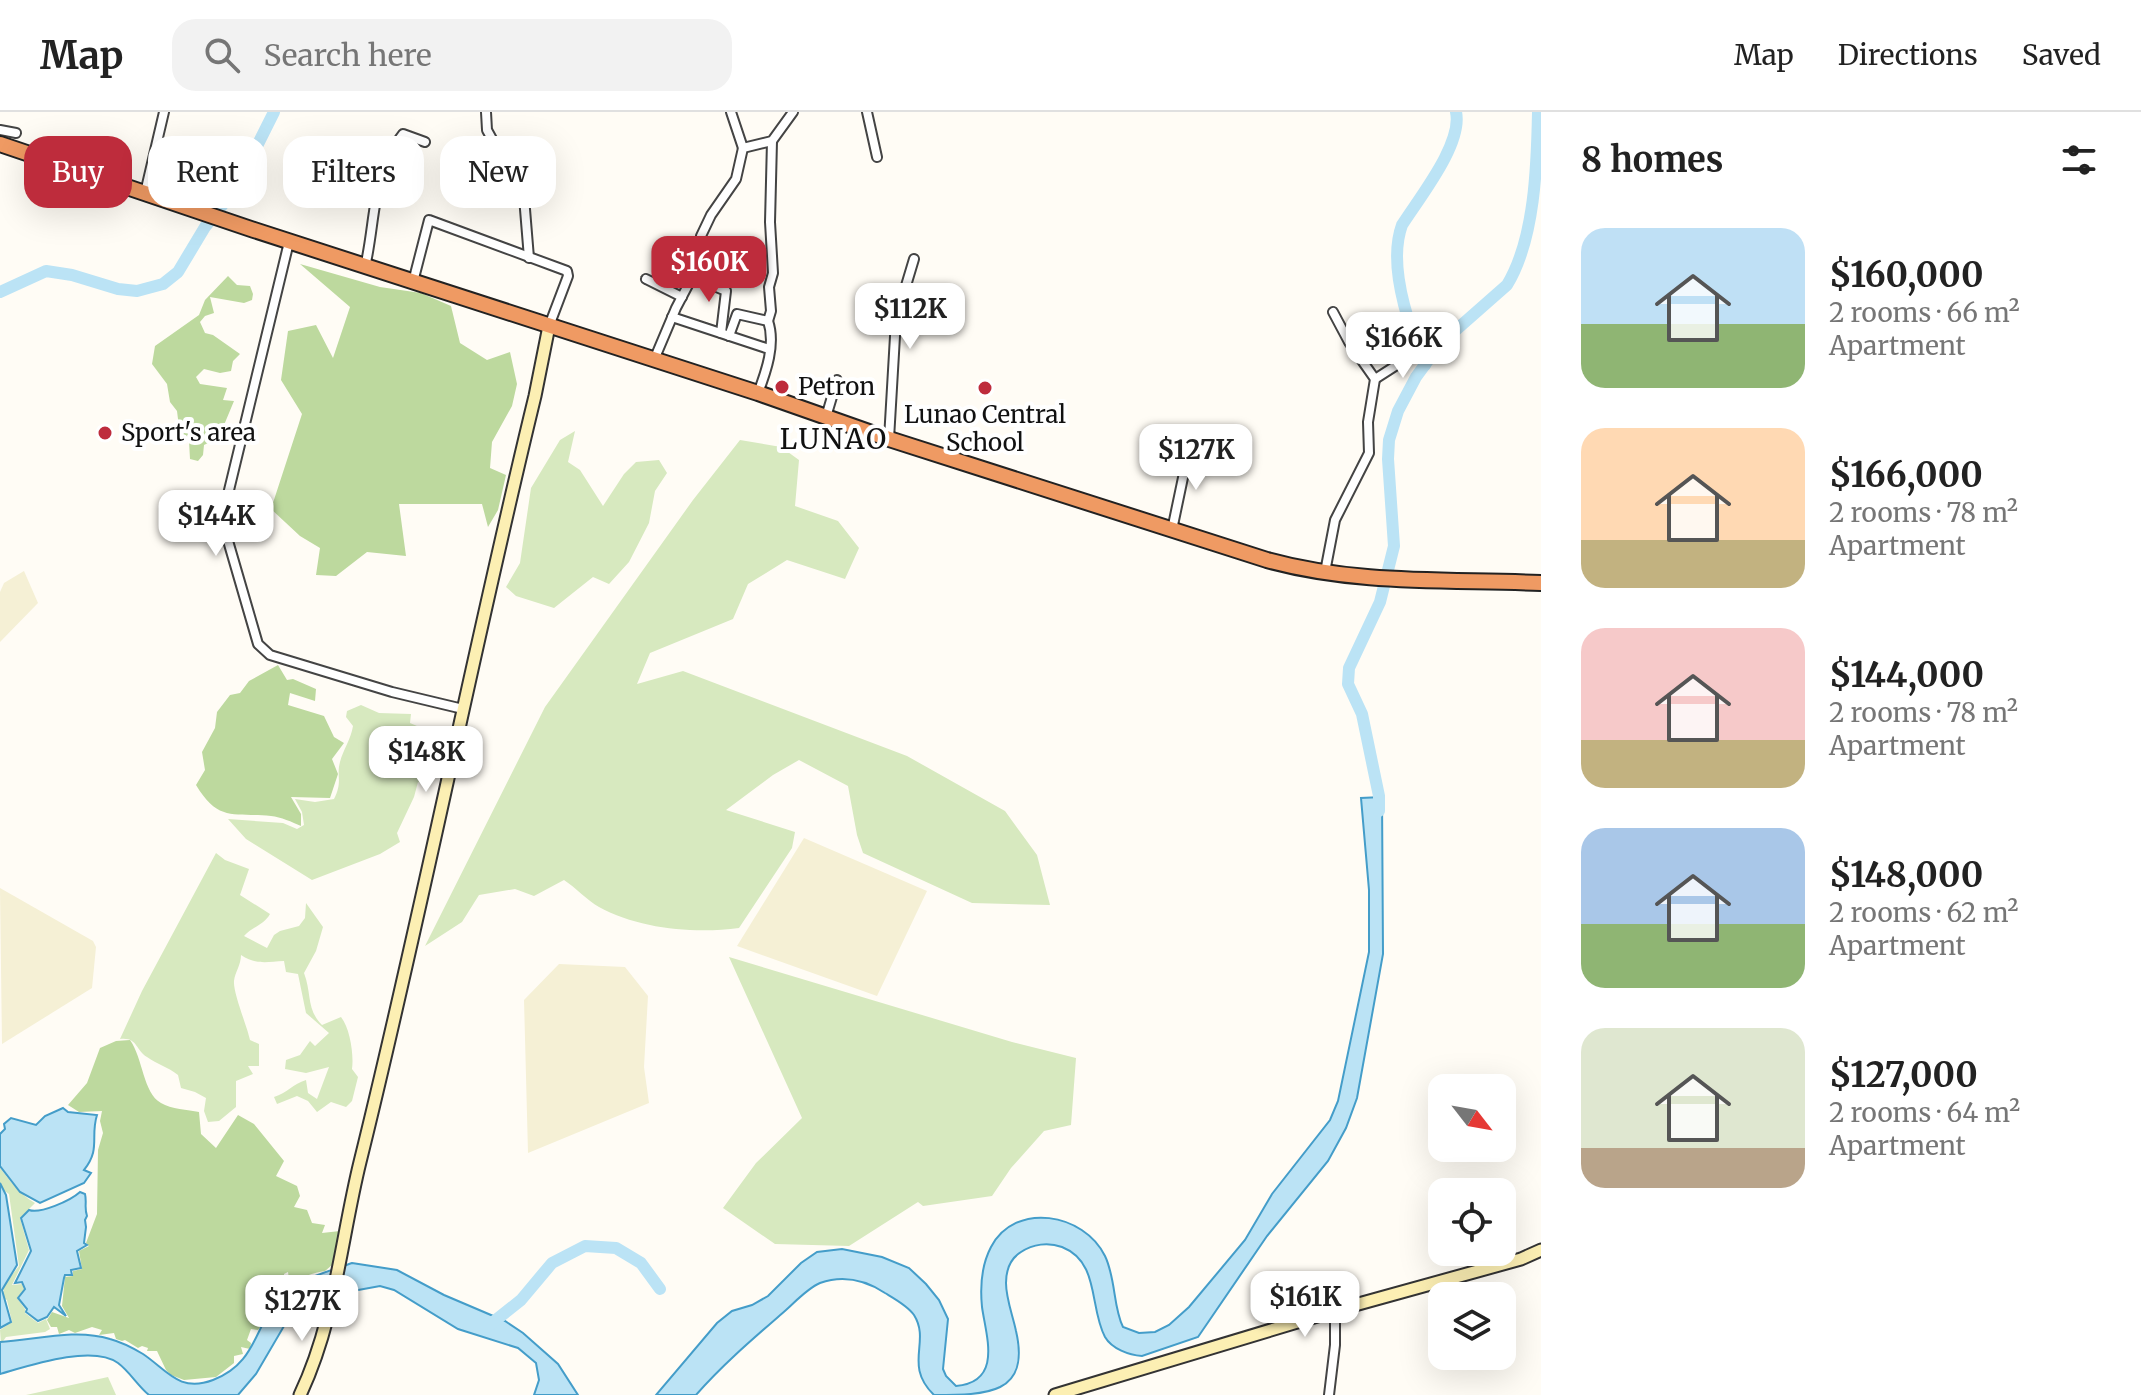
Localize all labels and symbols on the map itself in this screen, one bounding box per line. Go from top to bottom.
pin: $160K [653,236,765,304]
pin: $112K [854,283,966,351]
pin: $166K [1347,312,1459,380]
place label: Petron [798,371,875,402]
marker: Petron [773,378,791,396]
marker: Lunao Central School [976,379,994,397]
place label: Lunao Central School [904,399,1066,458]
place label: Sport's area [121,417,256,448]
district label: LUNAO [780,421,888,457]
marker: Sport's area [96,424,114,442]
pin: $127K [1140,424,1252,492]
pin: $144K [160,490,272,558]
pin: $148K [370,726,482,794]
north arrow [1428,1074,1516,1162]
pin: $161K [1249,1271,1361,1339]
pin: $127K [246,1275,358,1343]

